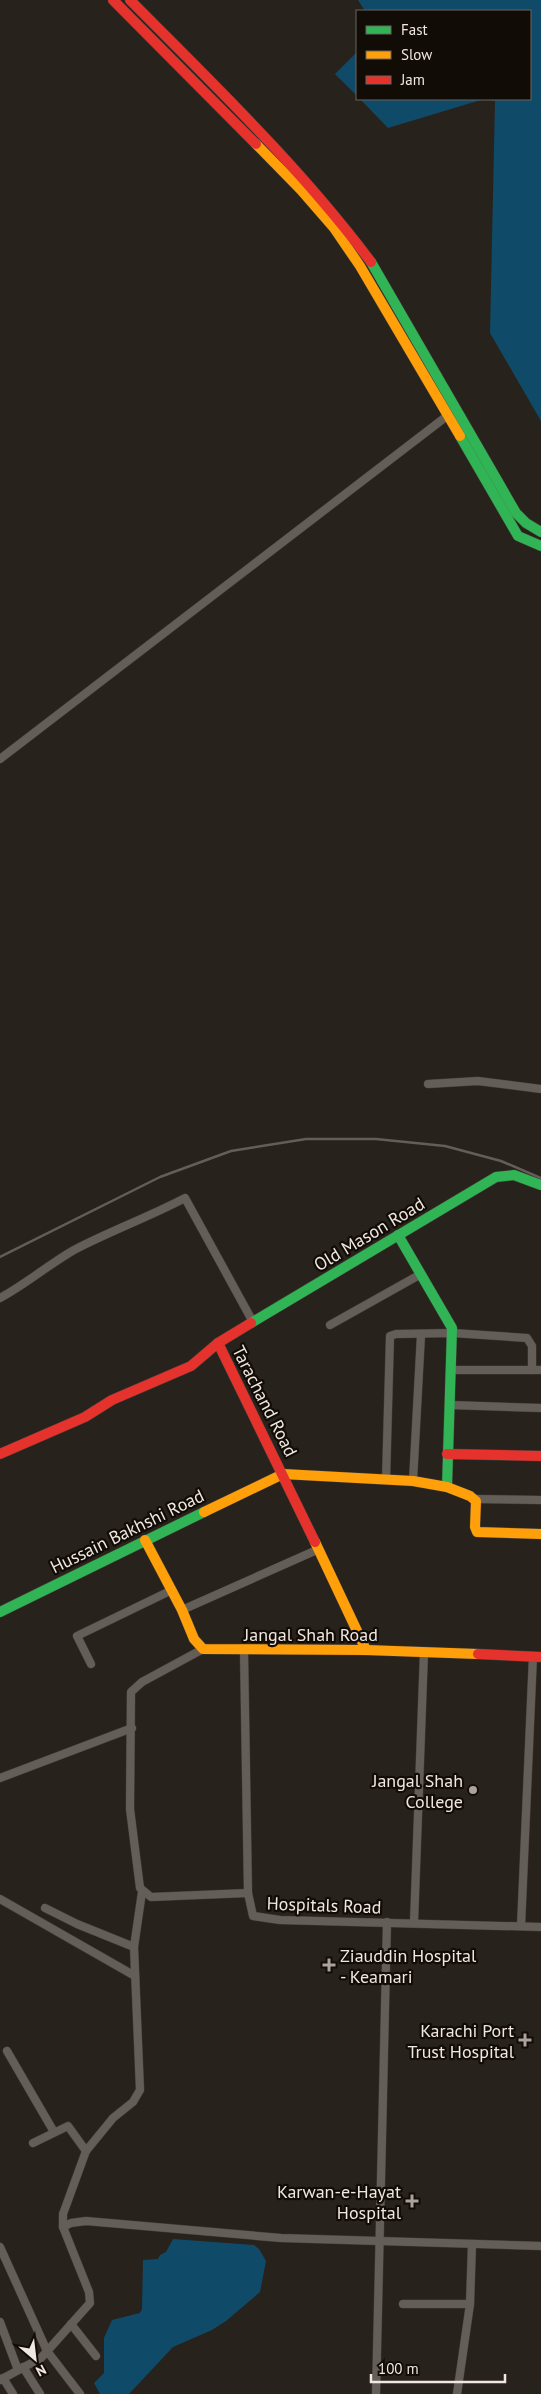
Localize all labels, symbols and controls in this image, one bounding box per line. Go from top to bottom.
legend [356,10,531,100]
text: Fast [401,20,428,39]
text: Slow [401,45,432,64]
text: Jam [400,70,425,89]
street label: Old Mason Road [309,1192,429,1276]
street label: Tarachand Road [227,1342,303,1460]
street label: Hussain Bakhshi Road [46,1484,208,1578]
street label: Jangal Shah Road [243,1623,378,1646]
place label: Jangal Shah College [371,1769,463,1813]
marker: Jangal Shah College [467,1784,479,1796]
street label: Hospitals Road [266,1892,382,1918]
place label: Ziauddin Hospital - Keamari [340,1944,477,1988]
marker: Ziauddin Hospital - Keamari [322,1958,336,1972]
place label: Karachi Port Trust Hospital [407,2019,515,2063]
marker: Karachi Port Trust Hospital [518,2033,532,2047]
place label: Karwan-e-Hayat Hospital [277,2180,402,2224]
marker: Karwan-e-Hayat Hospital [405,2194,419,2208]
north arrow [10,2334,60,2384]
scale bar [371,2352,505,2384]
text: 100 m [378,2359,419,2378]
text: N [33,2360,49,2381]

